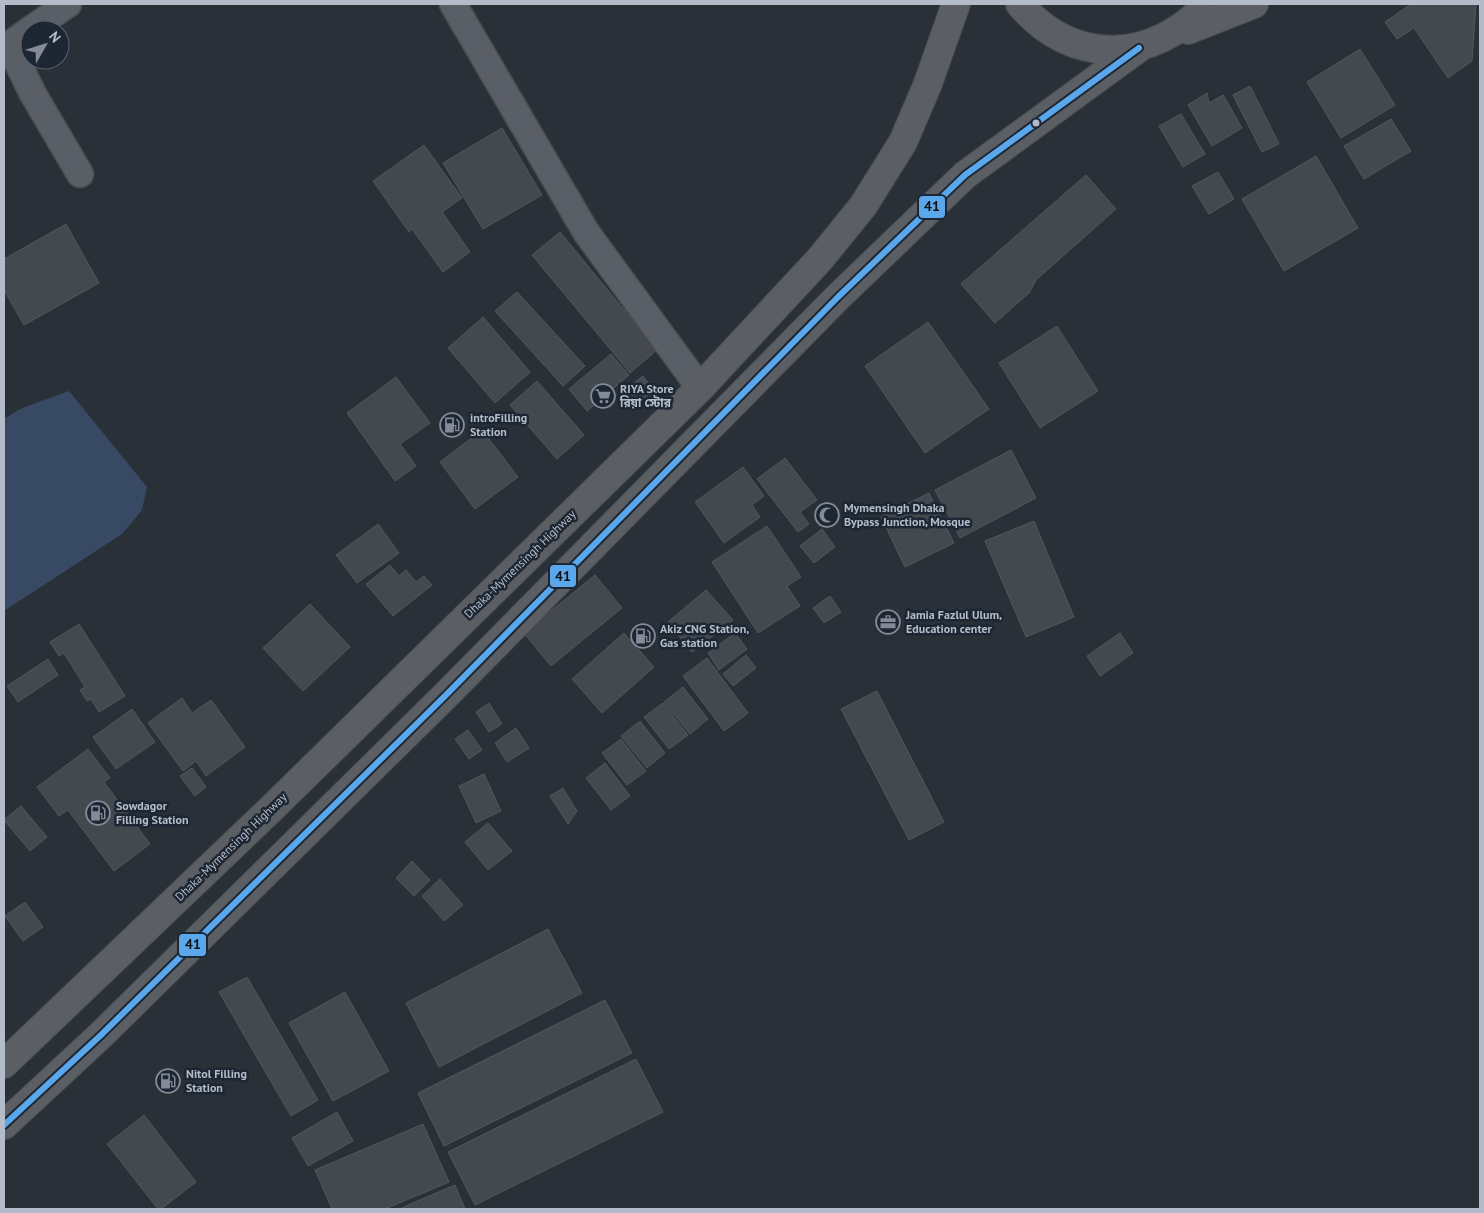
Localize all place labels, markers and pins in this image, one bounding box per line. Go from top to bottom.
unlabelled marker [1031,118,1041,128]
place label: RIYA Store রিয়া স্টোর [619,381,674,410]
supermarket icon: RIYA Store রিয়া স্টোর [590,383,616,409]
place label: introFilling Station [470,410,527,439]
fuel station icon: introFilling Station [439,412,465,438]
place label: Mymensingh Dhaka Bypass Junction, Mosque [844,500,970,529]
mosque icon: Mymensingh Dhaka Bypass Junction, Mosque [814,502,840,528]
place label: Jamia Fazlul Ulum, Education center [905,607,1002,636]
office icon: Jamia Fazlul Ulum, Education center [875,609,901,635]
place label: Akiz CNG Station, Gas station [660,621,749,650]
fuel station icon: Akiz CNG Station, Gas station [630,623,656,649]
place label: Sowdagor Filling Station [116,798,189,827]
fuel station icon: Sowdagor Filling Station [85,800,111,826]
place label: Nitol Filling Station [186,1066,247,1095]
fuel station icon: Nitol Filling Station [155,1068,181,1094]

